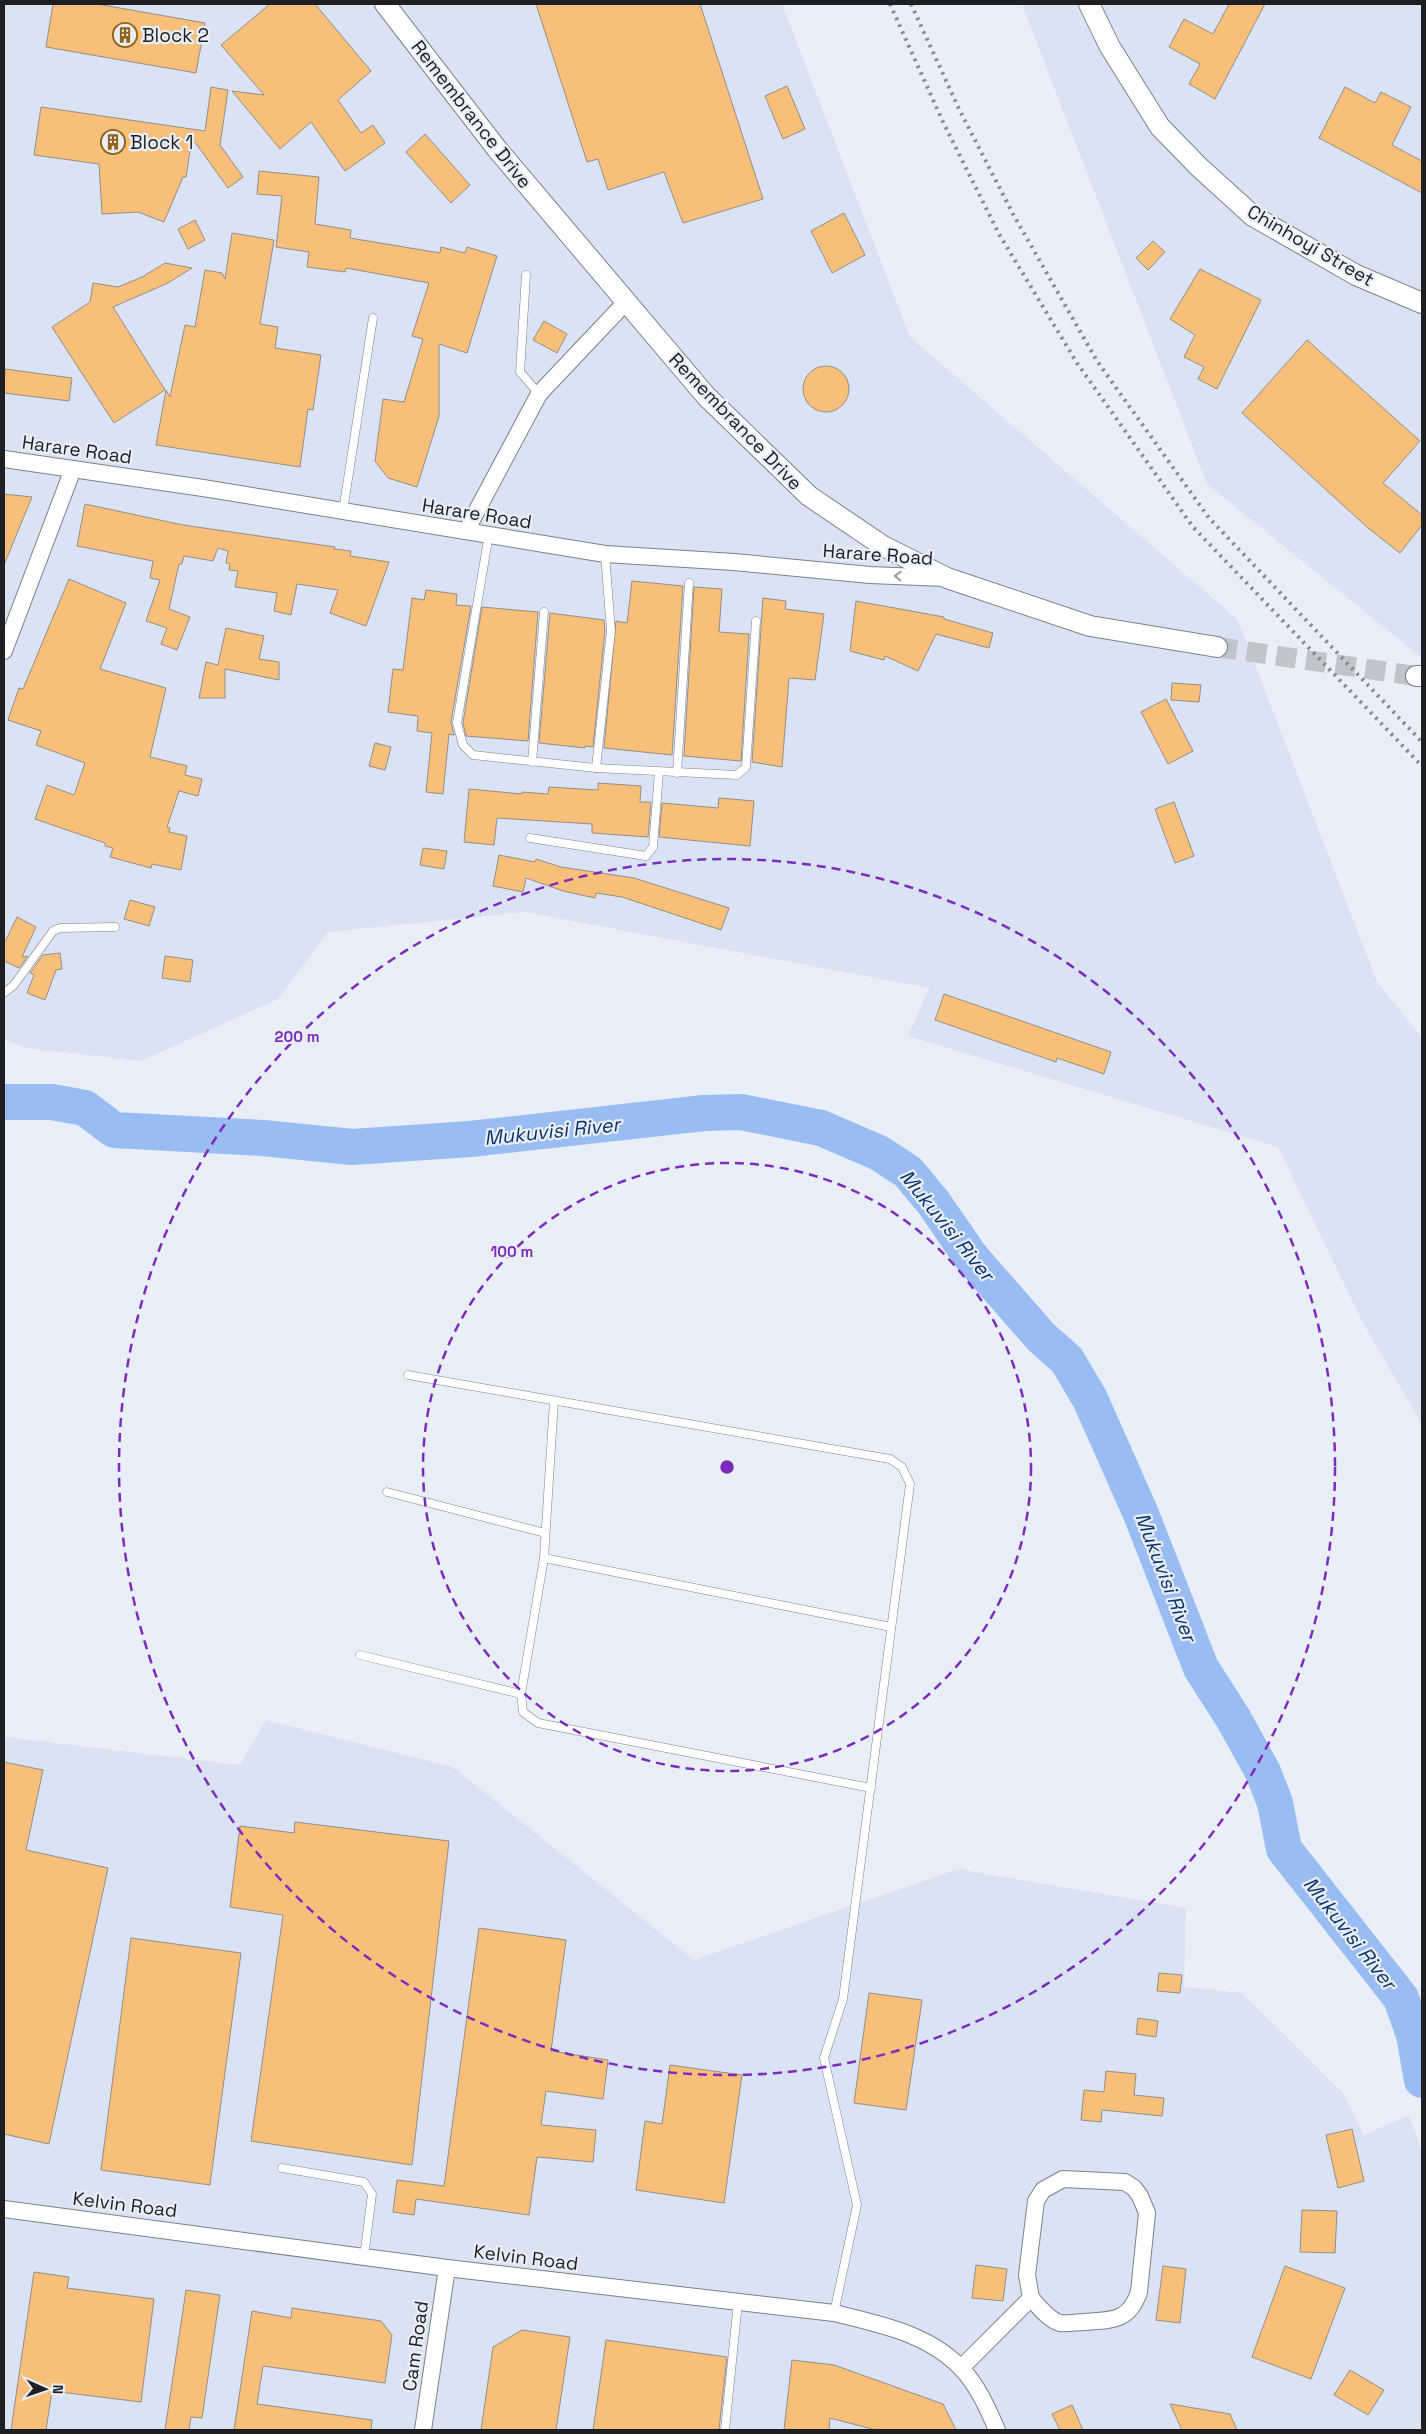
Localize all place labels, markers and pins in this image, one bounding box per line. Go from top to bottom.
building icon: Block 2 [112,22,138,48]
place label: Block 2 [142,23,209,48]
building icon: Block 1 [100,129,126,155]
place label: Block 1 [130,130,193,155]
centre of rings [718,1458,736,1476]

